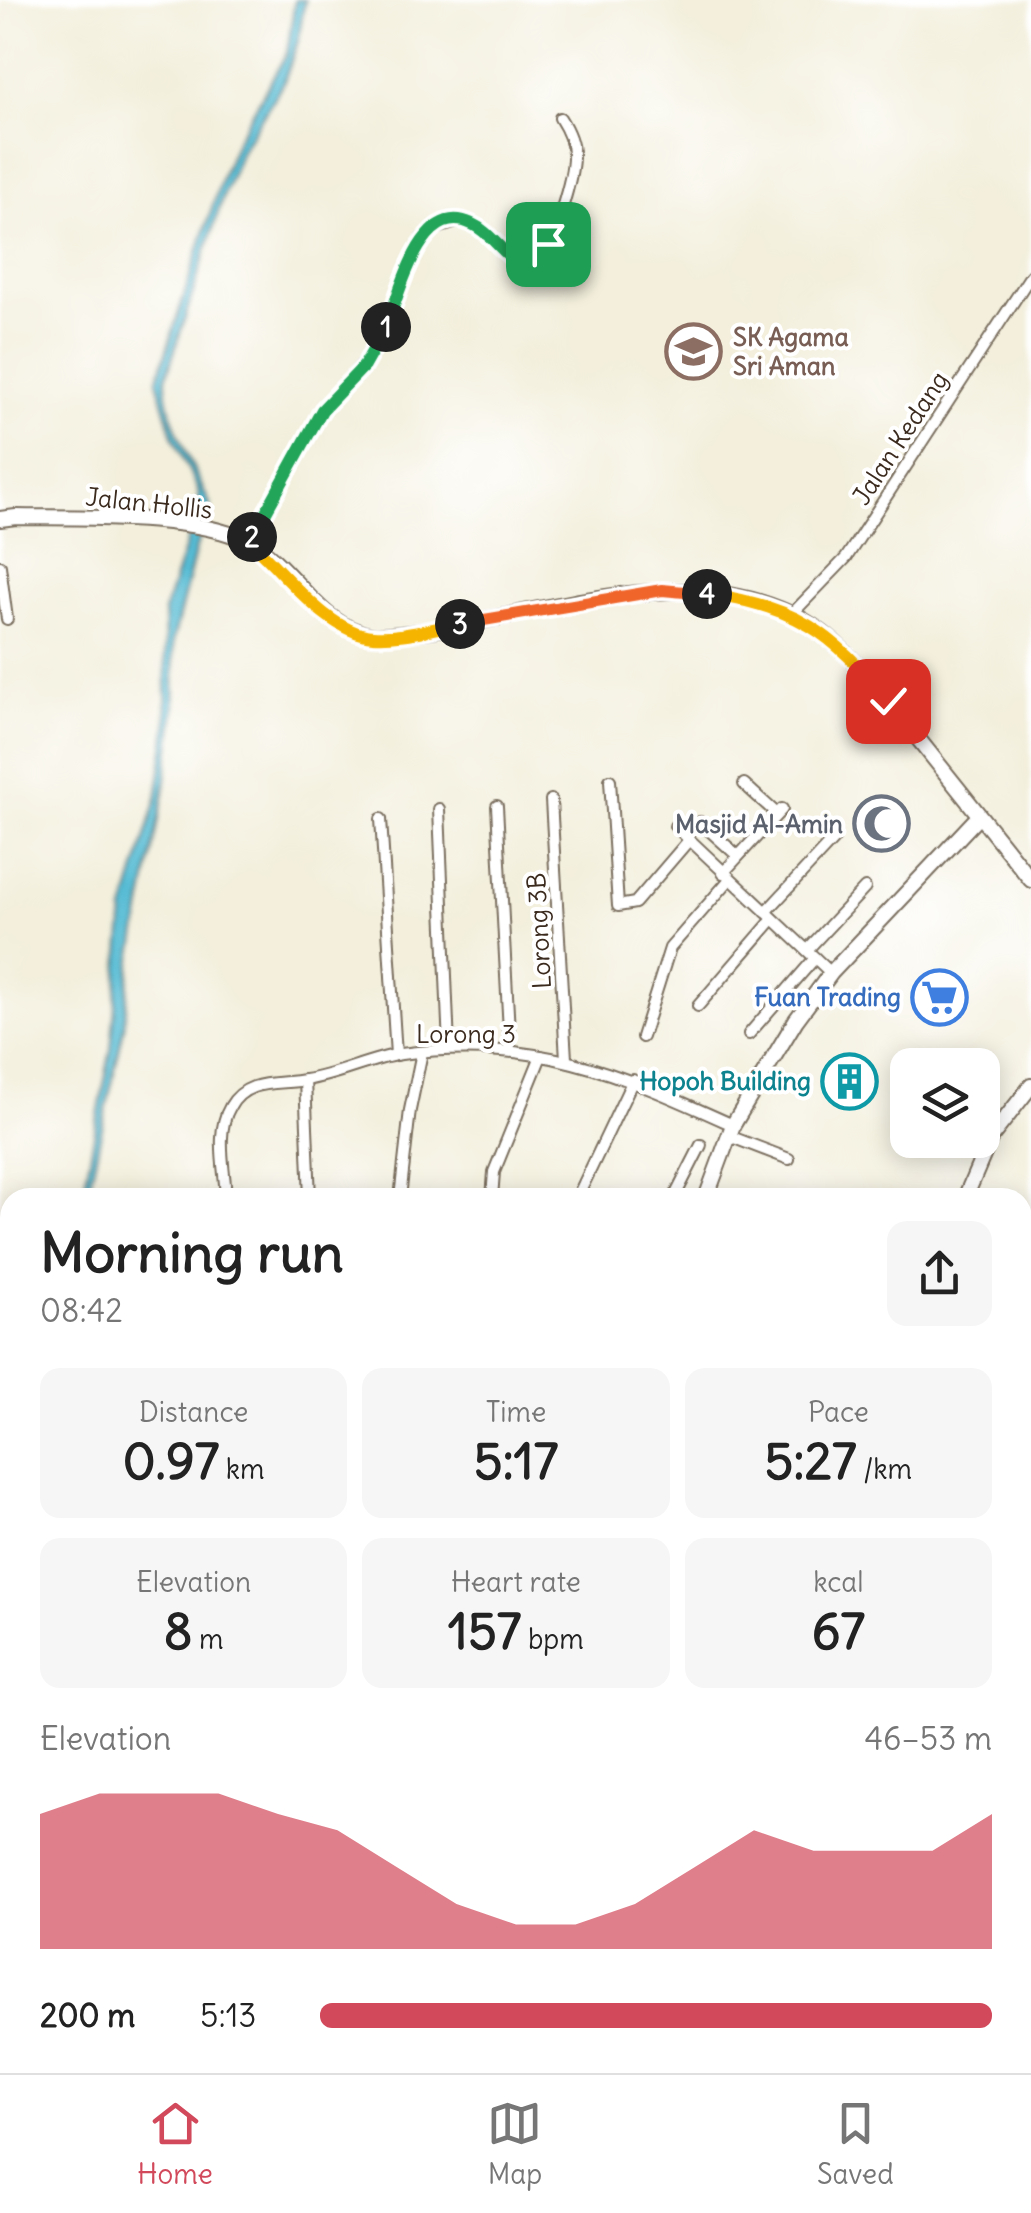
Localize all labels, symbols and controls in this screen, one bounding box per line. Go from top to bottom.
pin [506,202,591,287]
icon: arrive [521,217,576,272]
pin: 1 [361,302,411,352]
text: 1 [380,309,392,345]
school or university icon: SK Agama Sri Aman [664,321,724,381]
place label: SK Agama Sri Aman [733,321,849,382]
street label: Jalan Kedang [845,365,955,511]
street label: Jalan Hollis [84,480,214,526]
pin: 2 [227,512,277,562]
text: 2 [244,519,260,555]
pin: 4 [682,569,732,619]
text: 4 [699,576,715,612]
pin: 3 [435,599,485,649]
text: 3 [452,606,468,642]
pin [846,659,931,744]
icon: check [861,674,916,729]
mosque icon: Masjid Al-Amin [852,794,912,854]
place label: Masjid Al-Amin [675,808,844,840]
street label: Lorong 3B [520,872,558,990]
supermarket icon: Fuan Trading [910,967,970,1027]
place label: Fuan Trading [754,981,901,1013]
street label: Lorong 3 [416,1018,516,1050]
map controls [890,1048,1000,1158]
button: layers [890,1048,1000,1158]
building icon: Hopoh Building [820,1051,880,1111]
place label: Hopoh Building [639,1065,811,1097]
text: Morning run [40,1218,344,1287]
button: share [887,1221,992,1326]
text: 08:42 [40,1290,123,1331]
text: Distance [139,1394,248,1430]
text: Time [486,1394,546,1430]
text: Pace [808,1394,869,1430]
text: 0.97 [123,1430,219,1493]
text: 5:17 [474,1430,558,1493]
text: 5:27 [765,1430,856,1493]
text: km [219,1451,265,1487]
text: /km [856,1451,912,1487]
text: Elevation [136,1564,251,1600]
text: Heart rate [451,1564,581,1600]
text: kcal [813,1564,864,1600]
text: 8 [164,1600,192,1663]
text: 157 [448,1600,521,1663]
text: 67 [812,1600,865,1663]
text: m [192,1621,224,1657]
text: bpm [521,1621,584,1657]
text: Elevation [40,1718,171,1759]
text: 46–53 m [865,1718,992,1759]
text: 200 m [40,1995,135,2036]
text: 5:13 [200,1995,257,2036]
tab: Home [137,2096,213,2192]
tab: Map [487,2096,542,2192]
tab: Saved [817,2096,894,2192]

